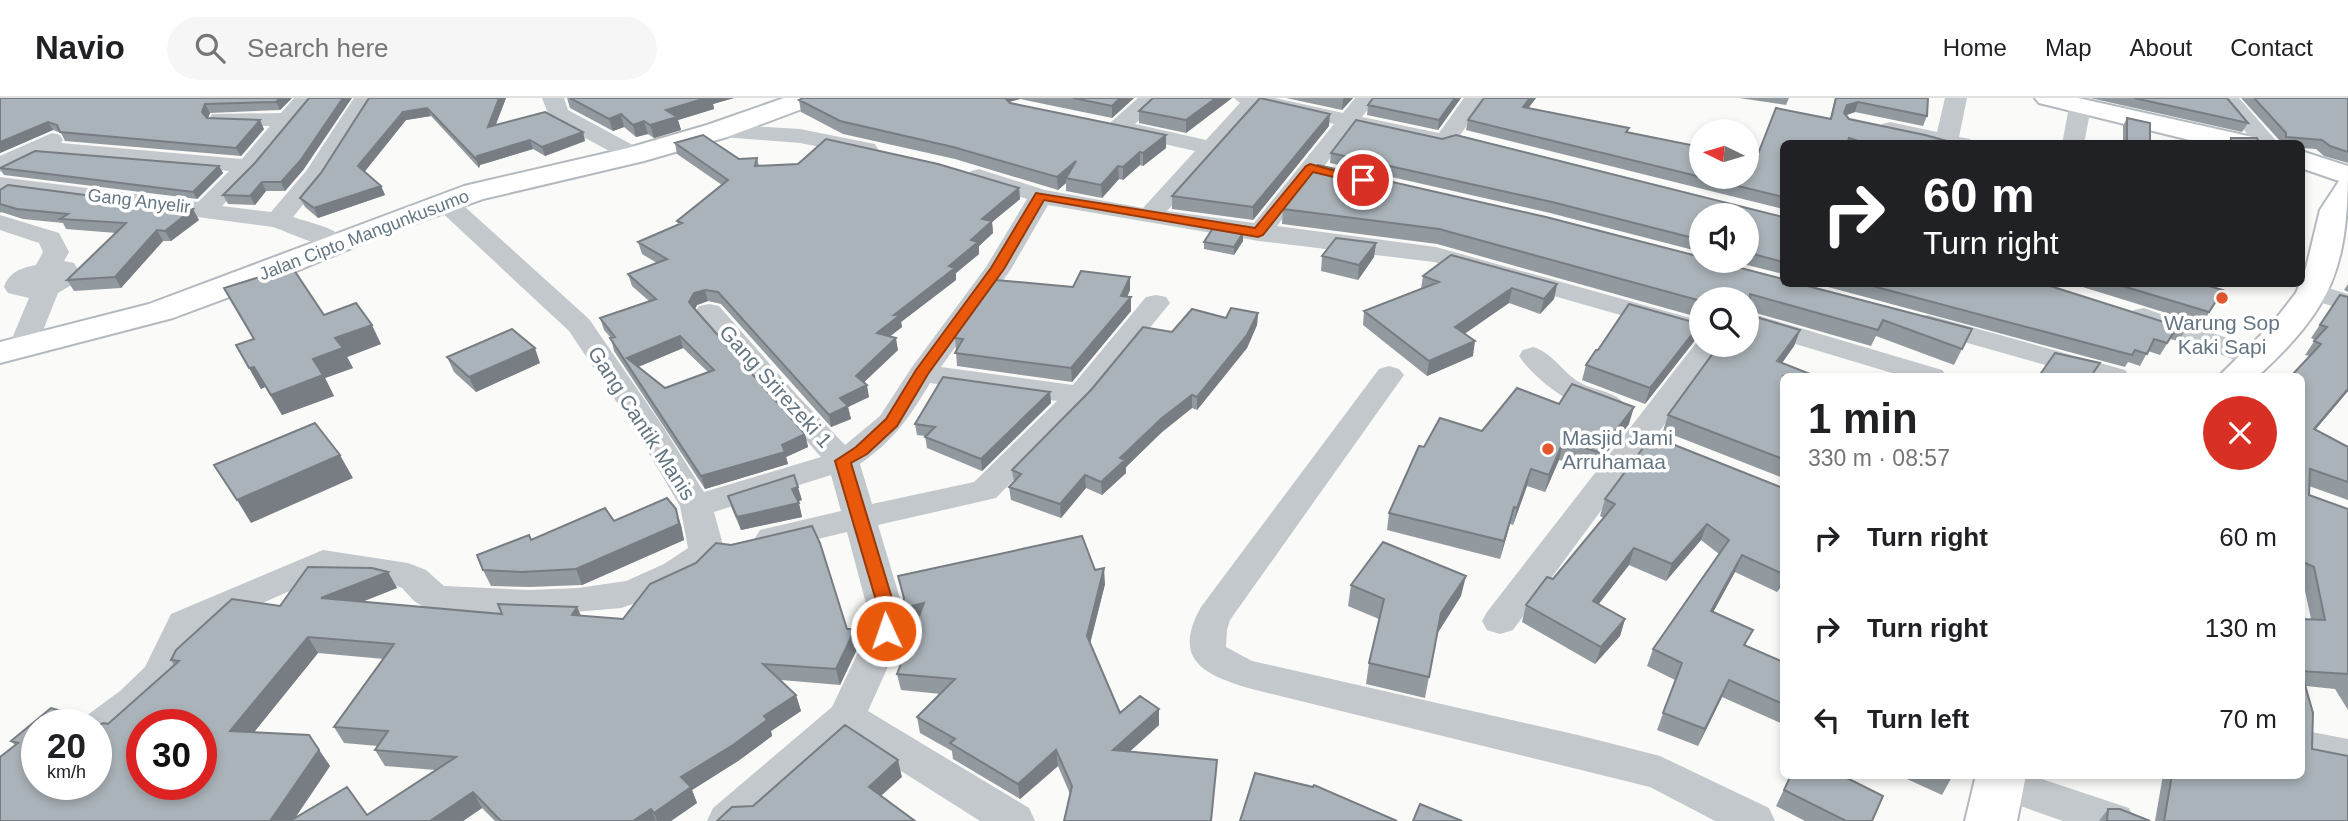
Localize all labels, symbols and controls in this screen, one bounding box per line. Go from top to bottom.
search box [167,17,657,80]
text: Navio [35,29,125,66]
icon: search [191,29,229,67]
text: Search here [247,33,389,63]
text: Home [1943,34,2007,61]
text: Map [2045,34,2092,61]
text: About [2130,34,2192,61]
text: Contact [2230,34,2313,61]
north arrow [1689,119,1759,189]
map controls [1689,119,1759,357]
pin [1333,150,1393,210]
icon: arrive [1344,161,1382,199]
icon: right [1808,168,1899,259]
text: 60 m [1923,168,2035,222]
street label: Gang Anyelir [87,185,191,217]
street label: Jalan Cipto Mangunkusumo [256,186,472,284]
button: sound [1689,203,1759,273]
text: Turn right [1923,225,2059,261]
button: search [1689,287,1759,357]
marker: Warung Sop Kaki Sapi [2214,290,2230,306]
place label: Warung Sop Kaki Sapi [2164,311,2280,358]
street label: Gang Srirezeki 1 [715,320,837,452]
street label: Gang Cantik Manis [584,342,700,504]
text: 1 min [1808,395,1918,442]
button: close [2203,396,2277,470]
place label: Masjid Jami Arruhamaa [1562,426,1673,473]
marker: Masjid Jami Arruhamaa [1540,441,1556,457]
text: 330 m · 08:57 [1808,445,1950,471]
icon: right [1808,519,1846,557]
text: Turn right [1867,522,1988,552]
text: 60 m [2219,522,2277,552]
position arrow [849,594,923,668]
icon: right [1808,610,1846,648]
text: Turn right [1867,613,1988,643]
text: 130 m [2205,613,2277,643]
icon: left [1808,701,1846,739]
text: Turn left [1867,704,1969,734]
text: 70 m [2219,704,2277,734]
speed limit sign: 30 [126,709,217,800]
text: 20 [47,726,86,765]
text: km/h [47,762,86,782]

